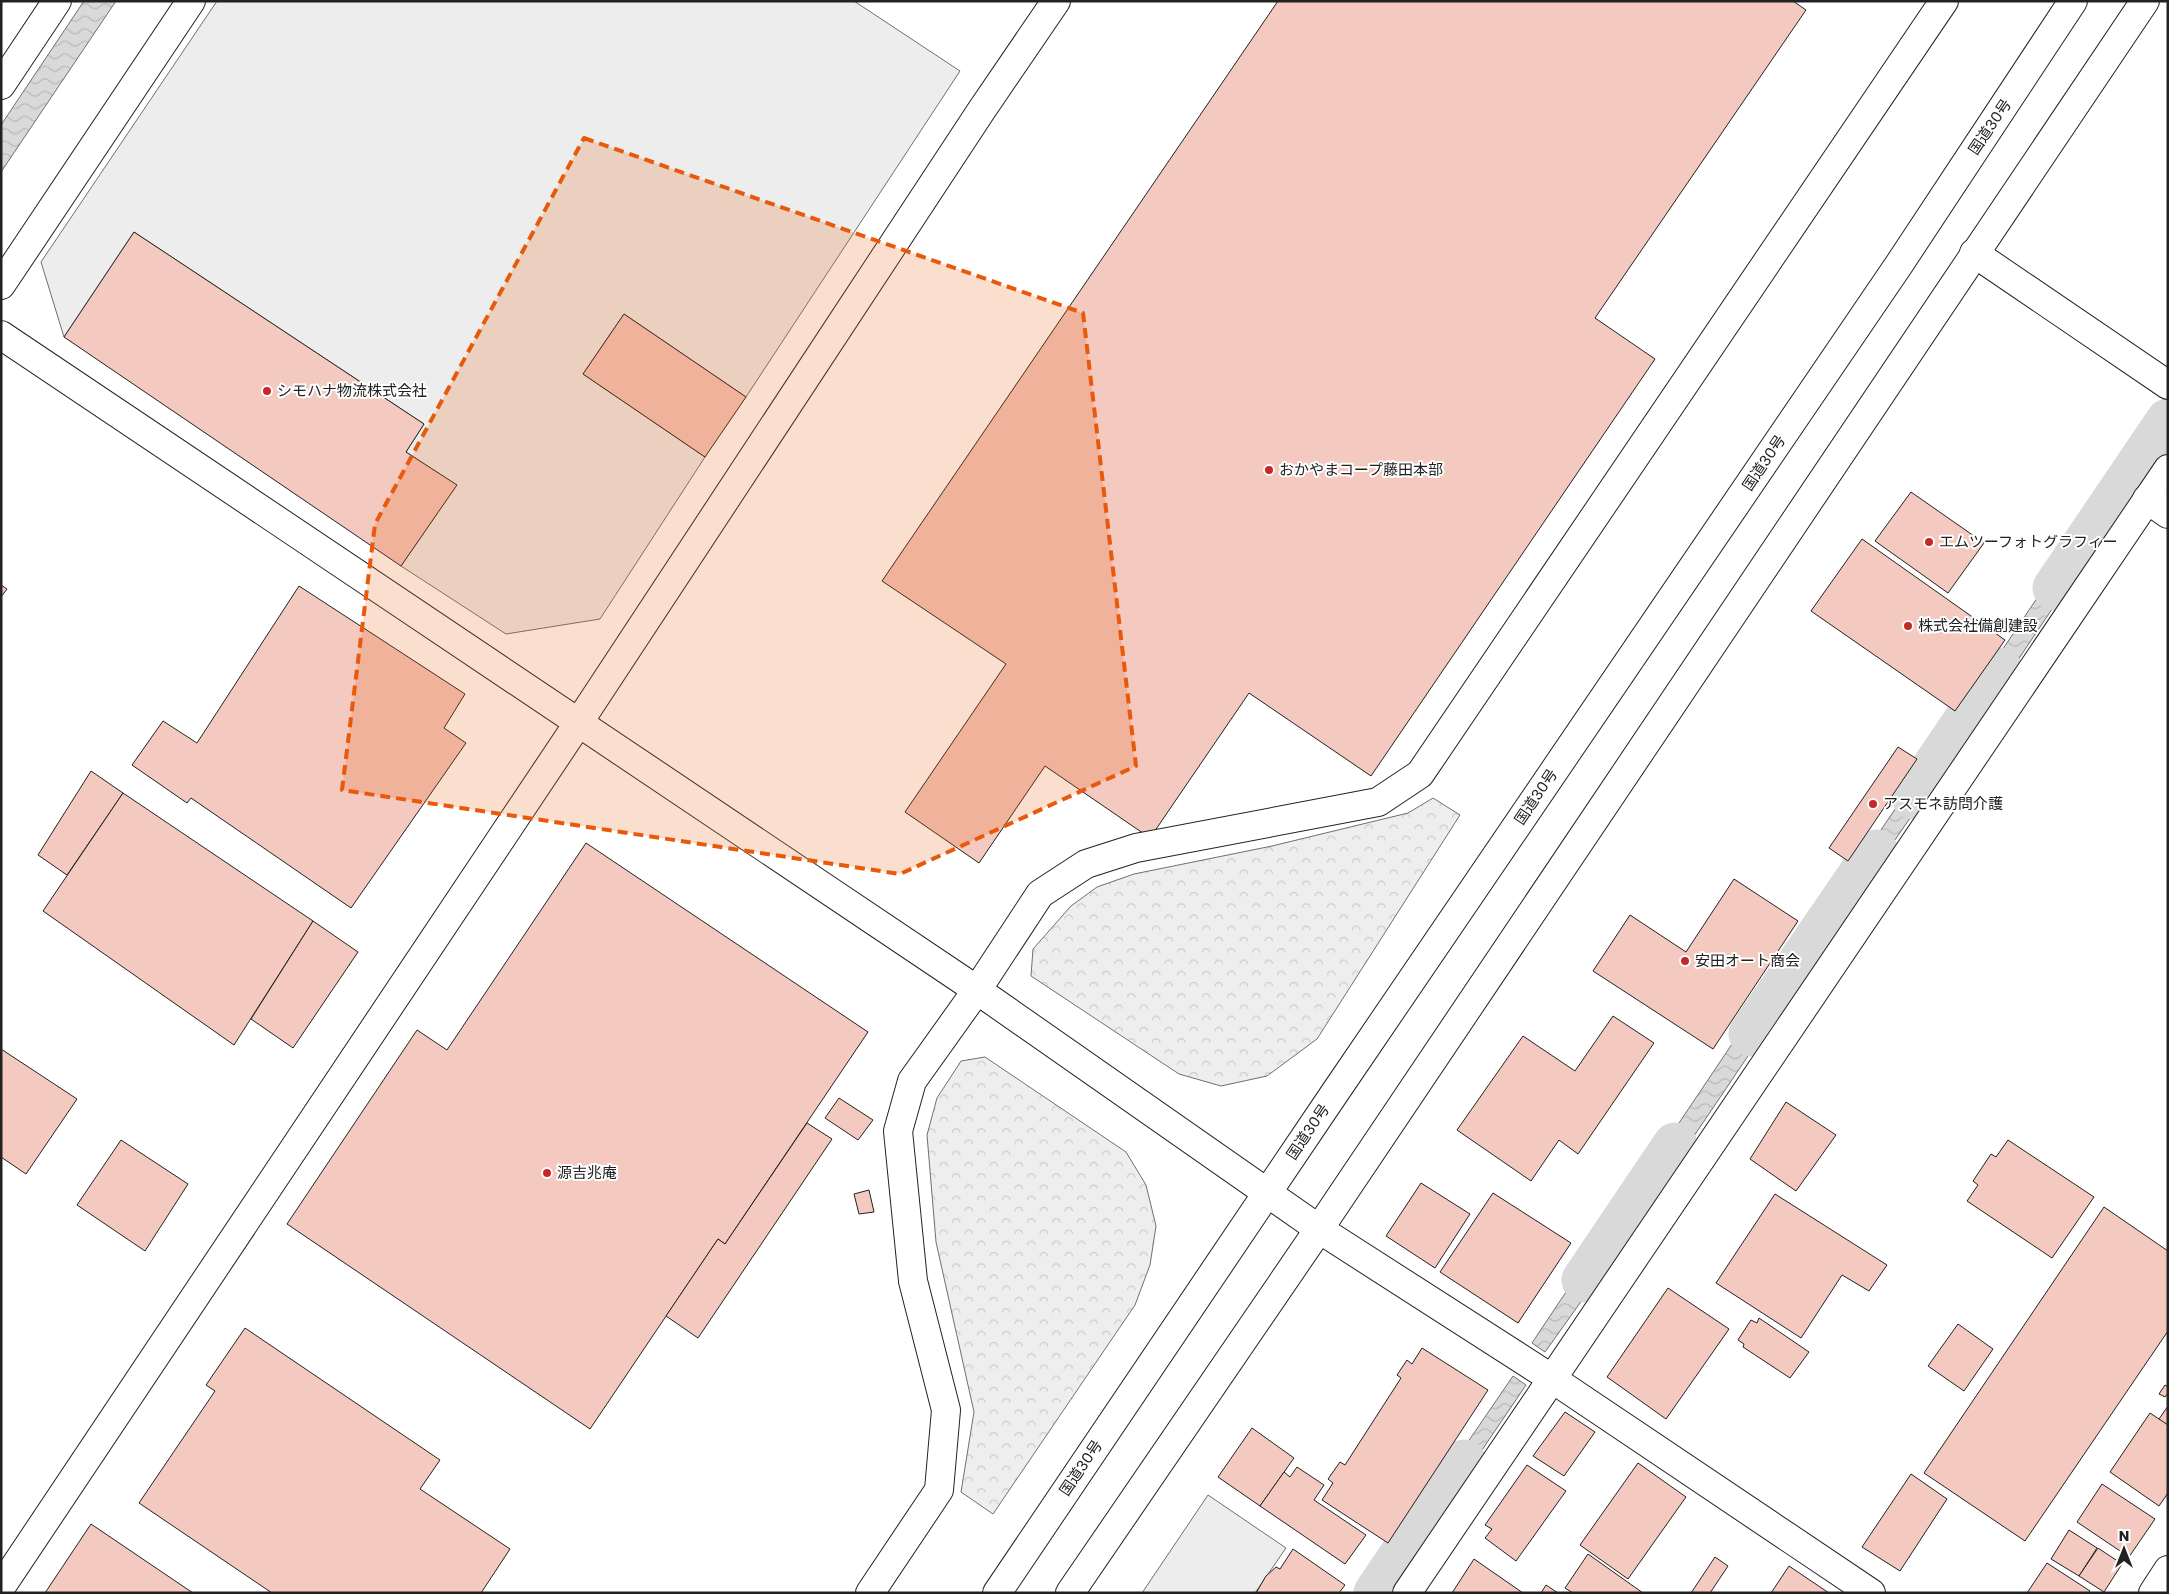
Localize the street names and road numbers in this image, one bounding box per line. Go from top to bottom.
street label: 国道30号 [1963,95,2016,159]
street label: 国道30号 [1737,431,1790,495]
street label: 国道30号 [1509,765,1562,829]
street label: 国道30号 [1281,1100,1334,1164]
street label: 国道30号 [1054,1436,1107,1500]

